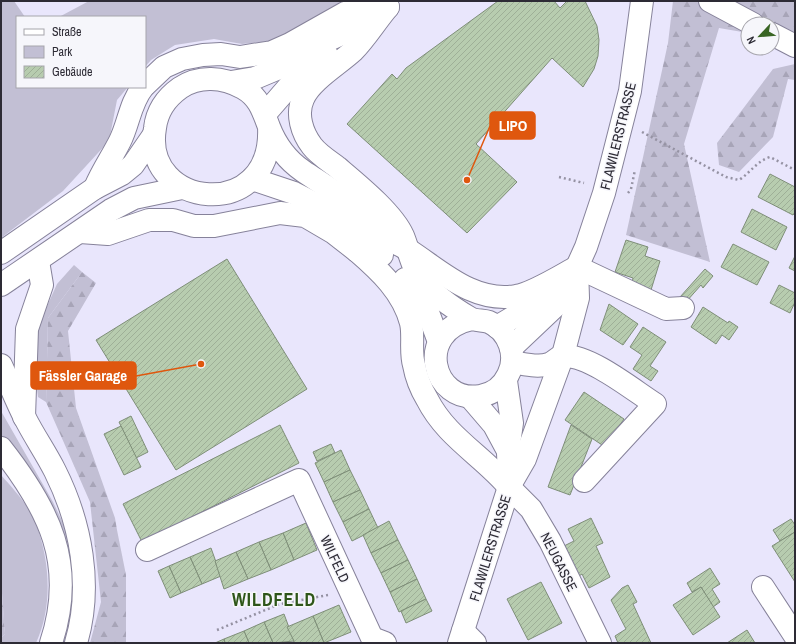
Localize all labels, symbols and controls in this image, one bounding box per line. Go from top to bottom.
legend [16,16,146,88]
north arrow [740,16,780,56]
text: Straße [52,24,82,40]
text: N [743,34,759,46]
text: Park [52,44,72,60]
text: Gebäude [52,64,93,80]
street label: FLAWILERSTRASSE [596,80,640,192]
callout: LIPO [490,112,535,139]
text: LIPO [499,115,528,136]
callout: Fässler Garage [31,362,136,389]
text: Fässler Garage [39,365,127,386]
street label: FLAWILERSTRASSE [465,492,515,604]
street label: NEUGASSE [536,529,582,595]
street label: WILFELD [316,533,354,585]
district label: WILDFELD [232,587,316,612]

